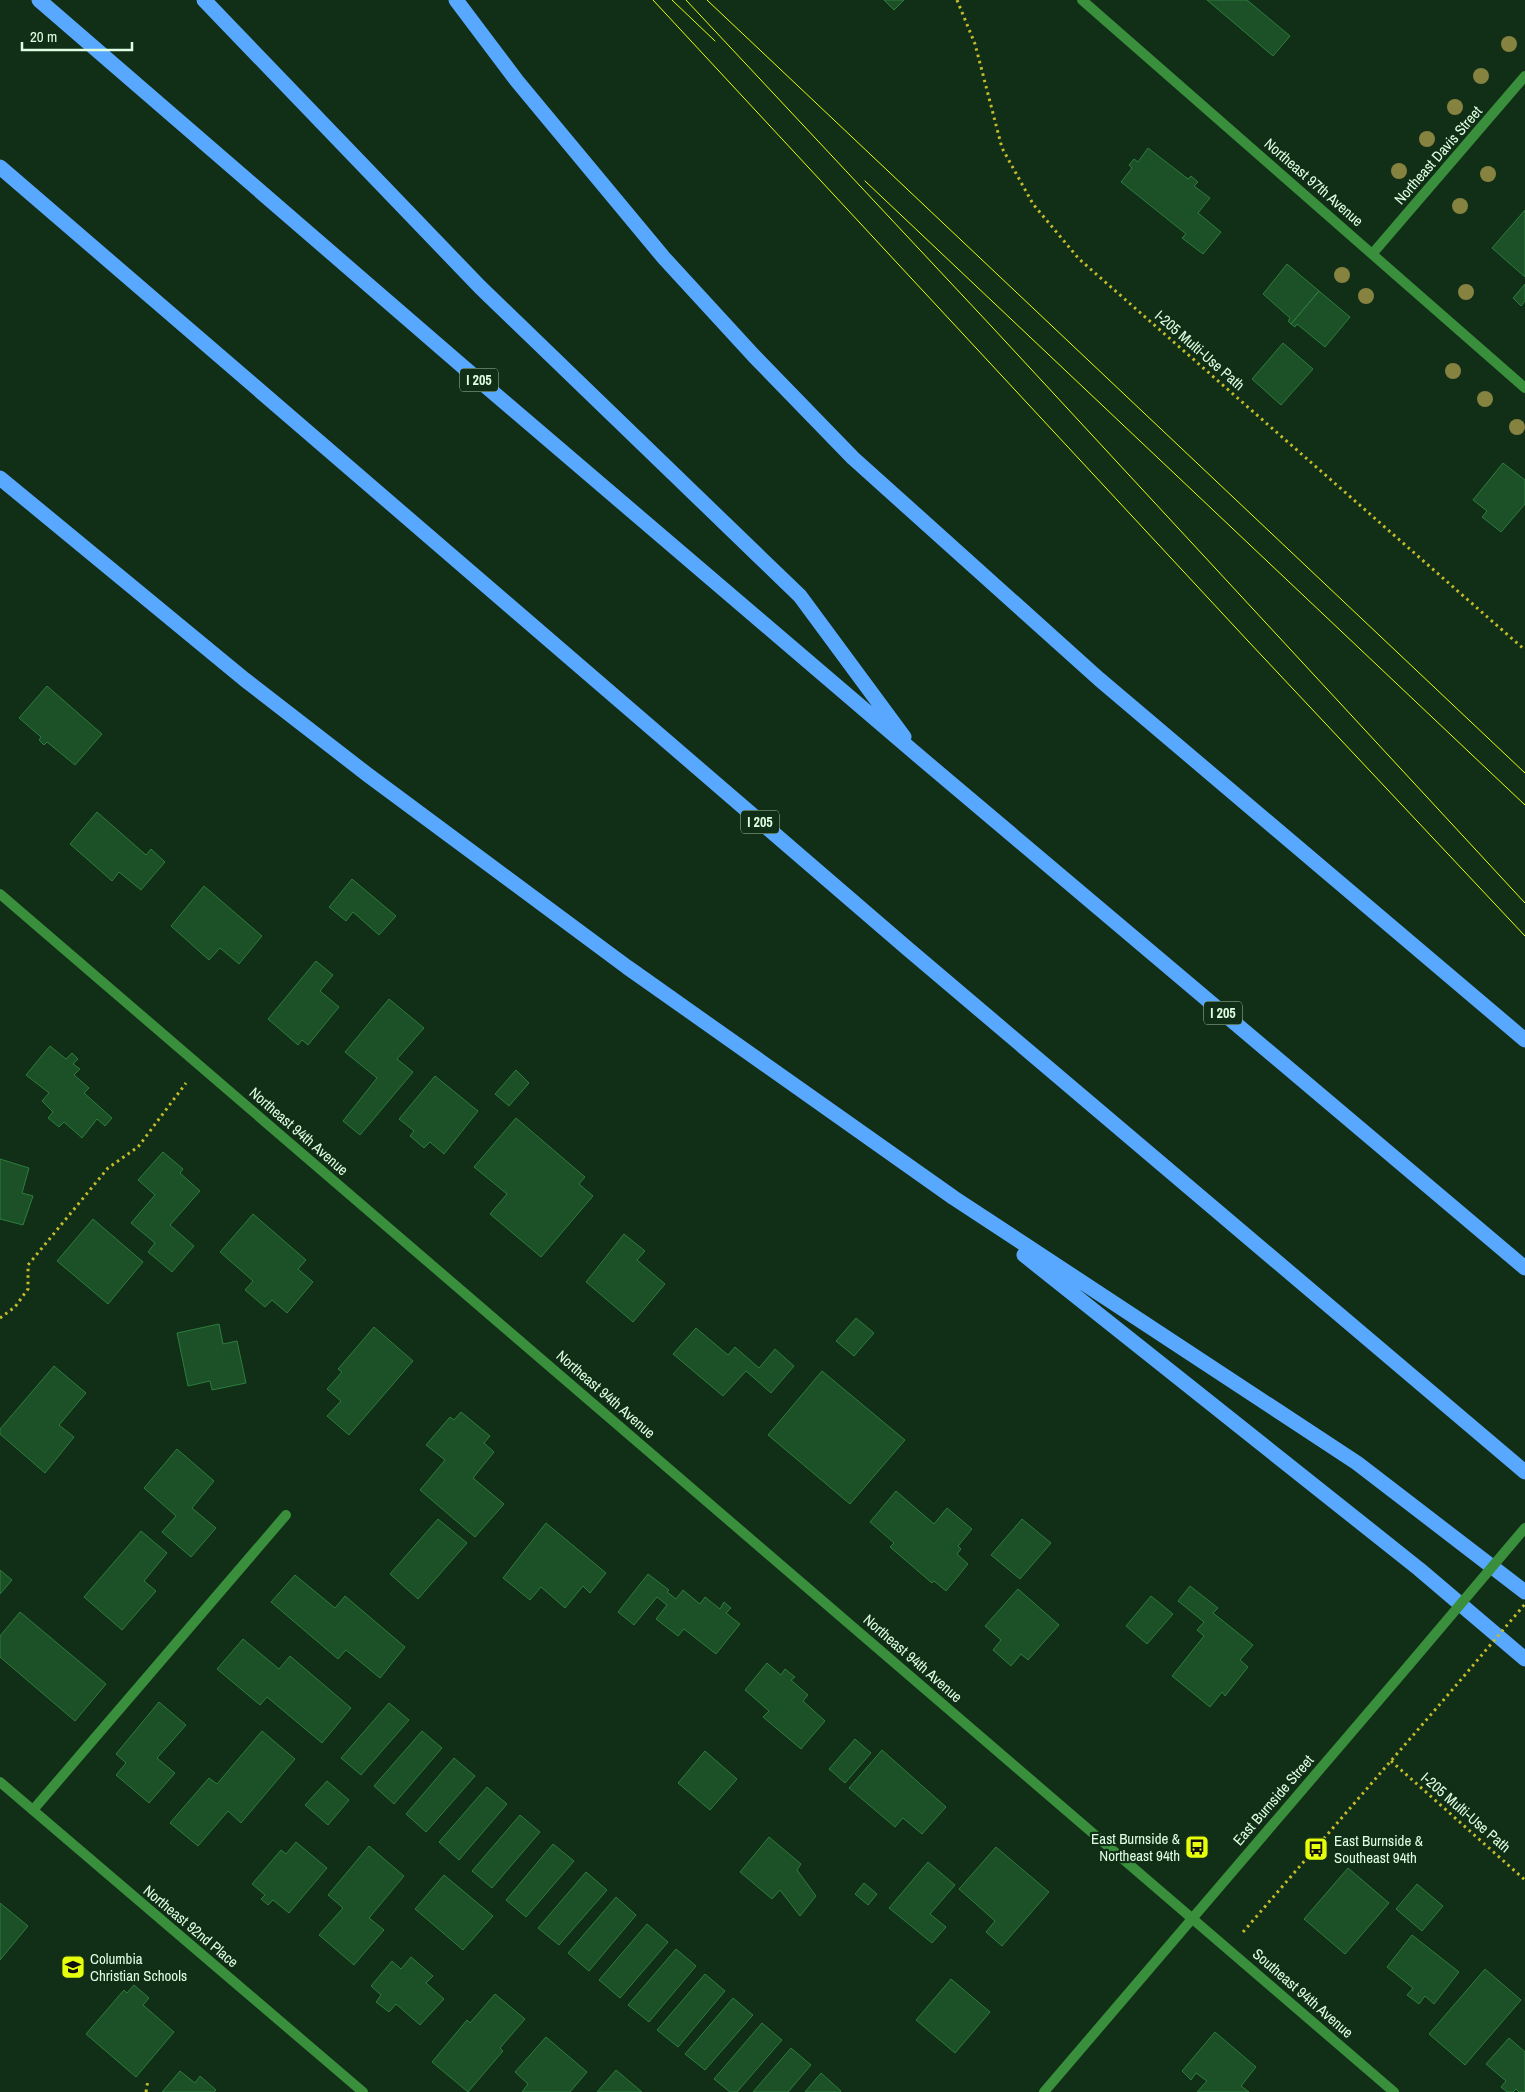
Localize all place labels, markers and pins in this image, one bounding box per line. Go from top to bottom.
place label: East Burnside & Northeast 94th [1091,1828,1181,1866]
place label: East Burnside & Southeast 94th [1334,1830,1424,1868]
bus stop icon: East Burnside & Northeast 94th [1184,1834,1210,1860]
bus stop icon: East Burnside & Southeast 94th [1303,1836,1329,1862]
place label: Columbia Christian Schools [90,1948,187,1986]
school or university icon: Columbia Christian Schools [60,1954,86,1980]

